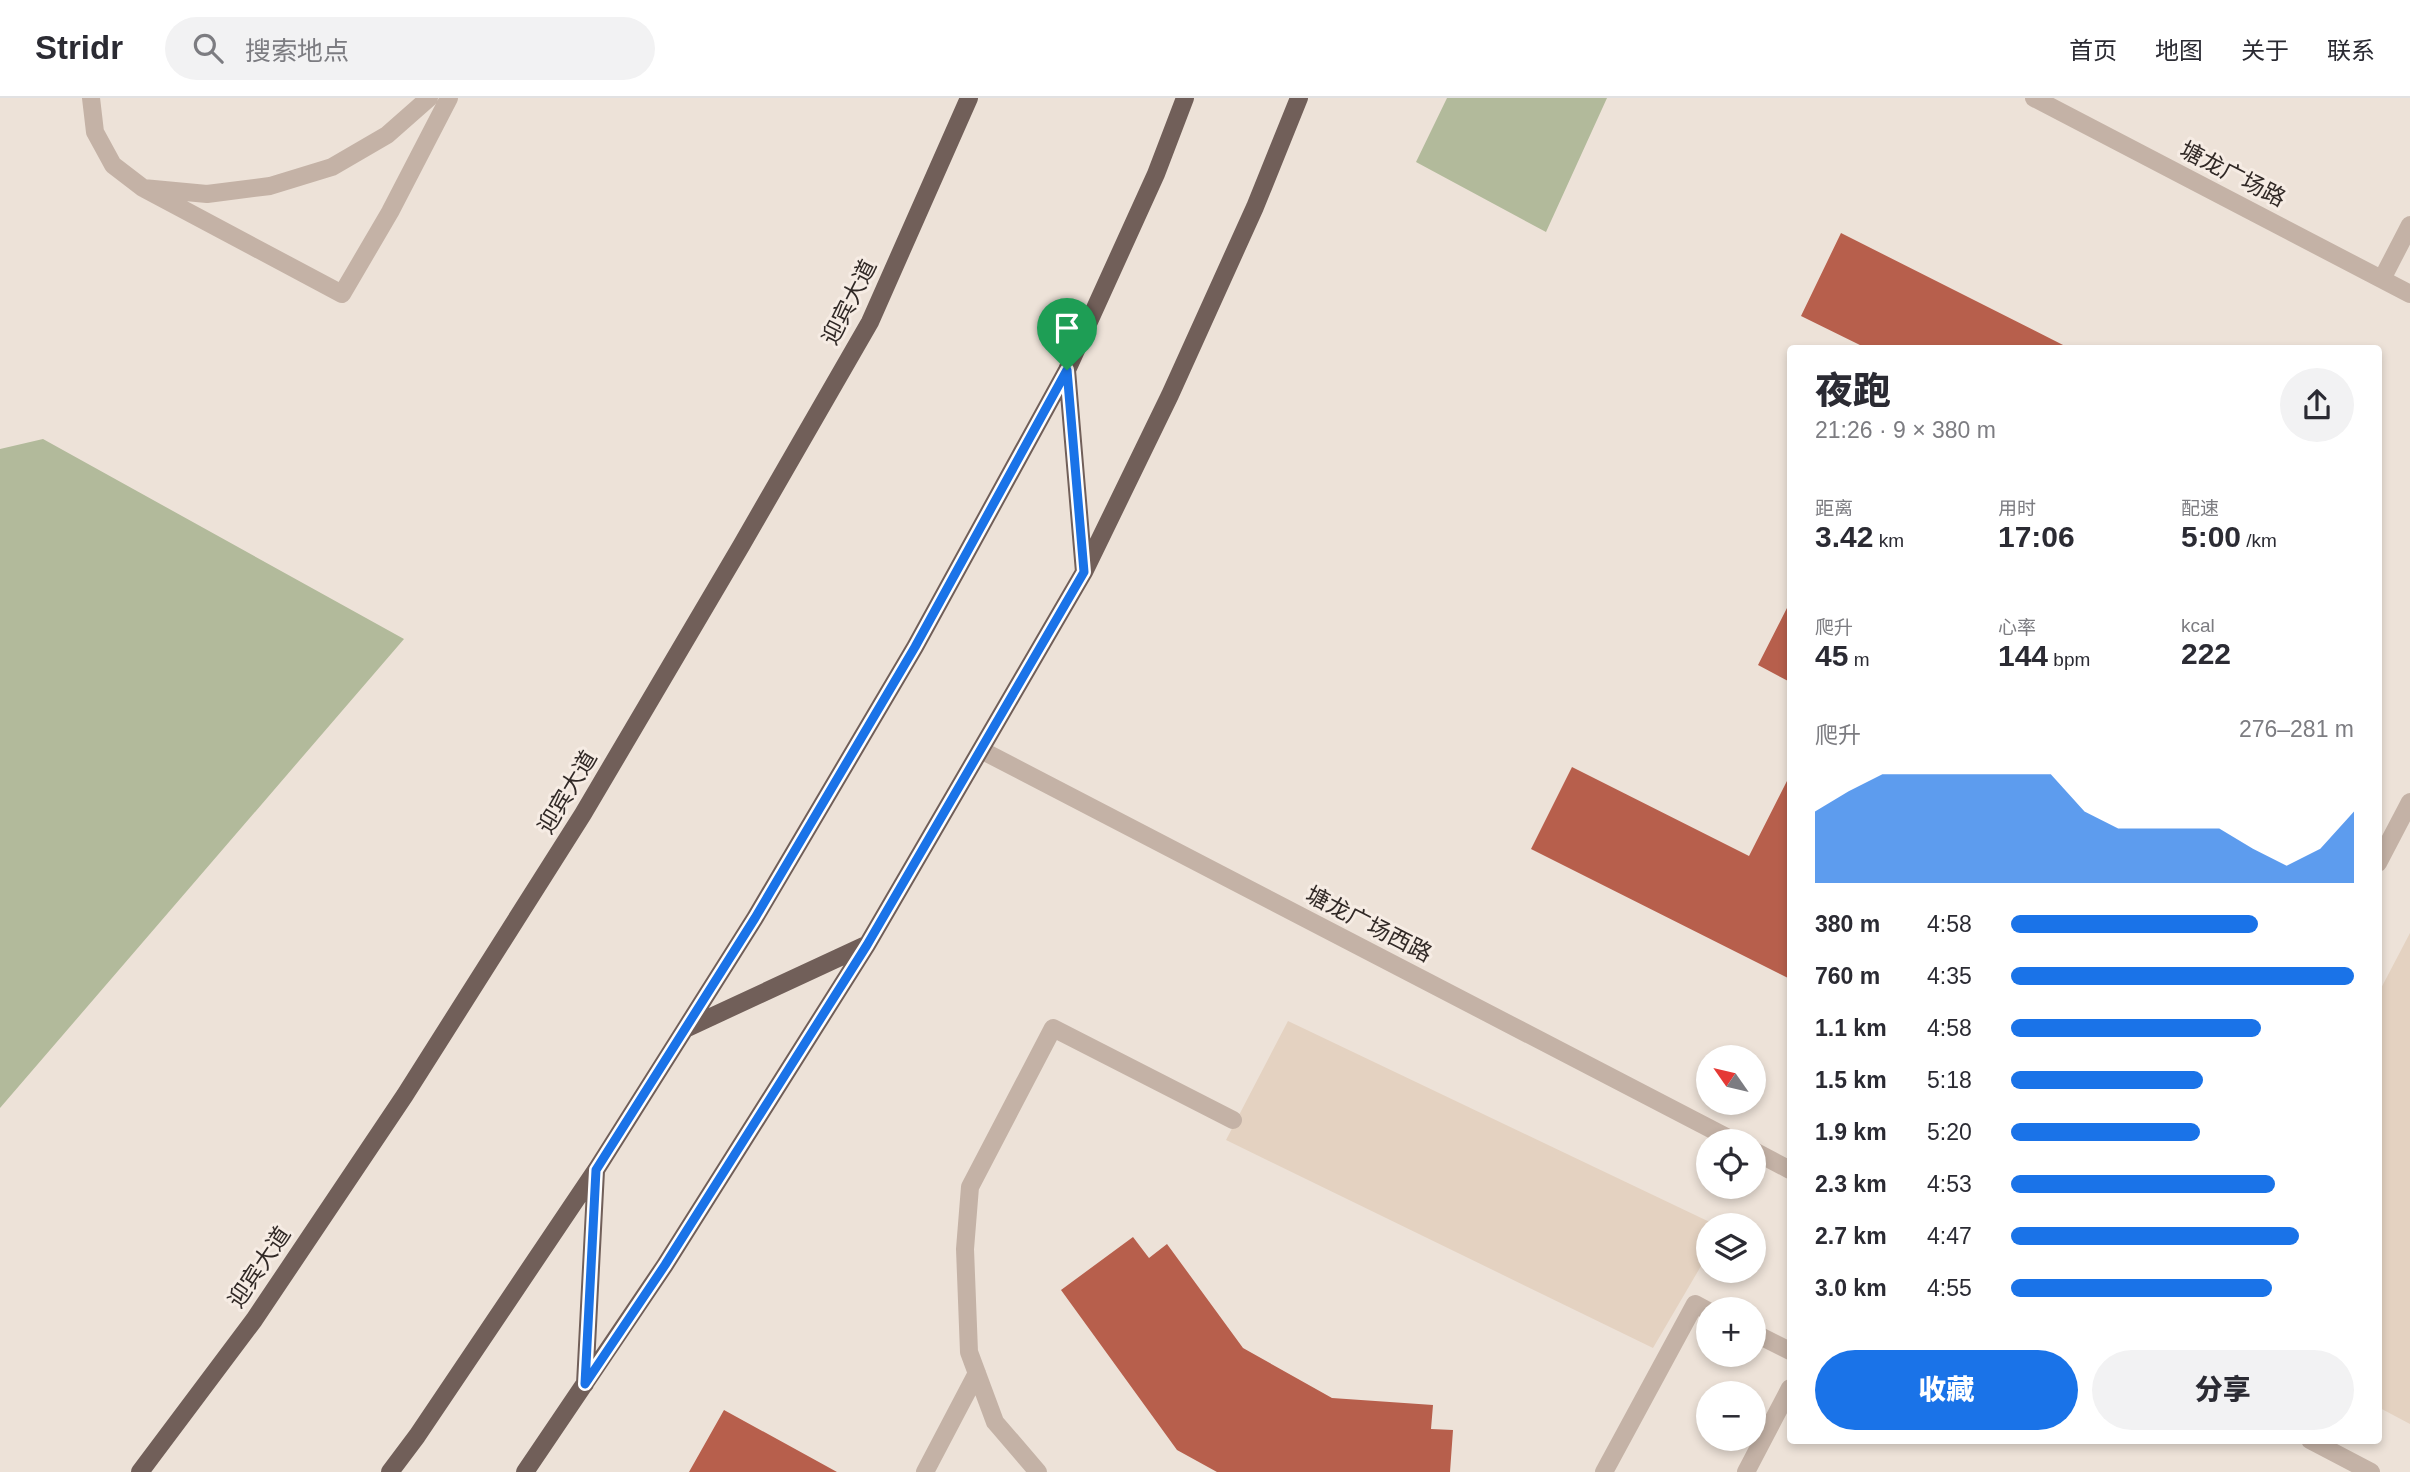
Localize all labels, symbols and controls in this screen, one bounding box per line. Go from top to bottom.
search box [165,17,655,80]
text: Stridr [35,29,123,66]
icon: search [189,29,227,67]
text: 搜索地点 [245,36,349,66]
text: 首页 [2069,37,2117,64]
text: 地图 [2155,37,2203,64]
text: 关于 [2241,37,2289,64]
text: 联系 [2327,37,2375,64]
street label: 塘龙广场路 [2176,136,2290,212]
street label: 迎宾大道 [817,255,881,349]
pin [1037,298,1097,370]
icon: arrive [1048,309,1086,347]
button: share [2280,368,2354,442]
text: 夜跑 [1815,370,1891,412]
text: 21:26 · 9 × 380 m [1815,417,1996,443]
text: 距离 [1815,498,1853,519]
text: 用时 [1998,498,2036,519]
text: 配速 [2181,498,2219,519]
text: 3.42 [1815,520,1873,553]
text: 17:06 [1998,520,2075,553]
text: 5:00 [2181,520,2241,553]
text: km [1873,530,1904,551]
text: /km [2241,530,2277,551]
text: kcal [2181,615,2215,636]
text: 爬升 [1815,617,1853,638]
text: 心率 [1998,617,2036,638]
text: 222 [2181,637,2231,670]
text: 45 [1815,639,1848,672]
text: 144 [1998,639,2048,672]
text: m [1848,649,1869,670]
text: bpm [2048,649,2090,670]
text: 276–281 m [2239,716,2354,742]
text: 爬升 [1815,722,1861,748]
street label: 迎宾大道 [532,746,602,838]
street label: 塘龙广场西路 [1302,881,1436,967]
text: 380 m [1815,911,1880,937]
text: 4:58 [1927,911,1972,937]
text: 760 m [1815,963,1880,989]
text: 4:35 [1927,963,1972,989]
text: 1.1 km [1815,1015,1887,1041]
text: 4:58 [1927,1015,1972,1041]
north arrow [1696,1045,1766,1115]
map controls [1696,1045,1766,1451]
text: 1.5 km [1815,1067,1887,1093]
text: 5:18 [1927,1067,1972,1093]
text: 1.9 km [1815,1119,1887,1145]
text: 5:20 [1927,1119,1972,1145]
button: locate [1696,1129,1766,1199]
text: 2.3 km [1815,1171,1887,1197]
text: 4:53 [1927,1171,1972,1197]
button: layers [1696,1213,1766,1283]
street label: 迎宾大道 [222,1222,296,1312]
text: 2.7 km [1815,1223,1887,1249]
text: 4:47 [1927,1223,1972,1249]
text: 3.0 km [1815,1275,1887,1301]
text: 4:55 [1927,1275,1972,1301]
button: + [1696,1297,1766,1367]
button: 收藏 [1815,1350,2078,1430]
button: 分享 [2092,1350,2354,1430]
button: − [1696,1381,1766,1451]

